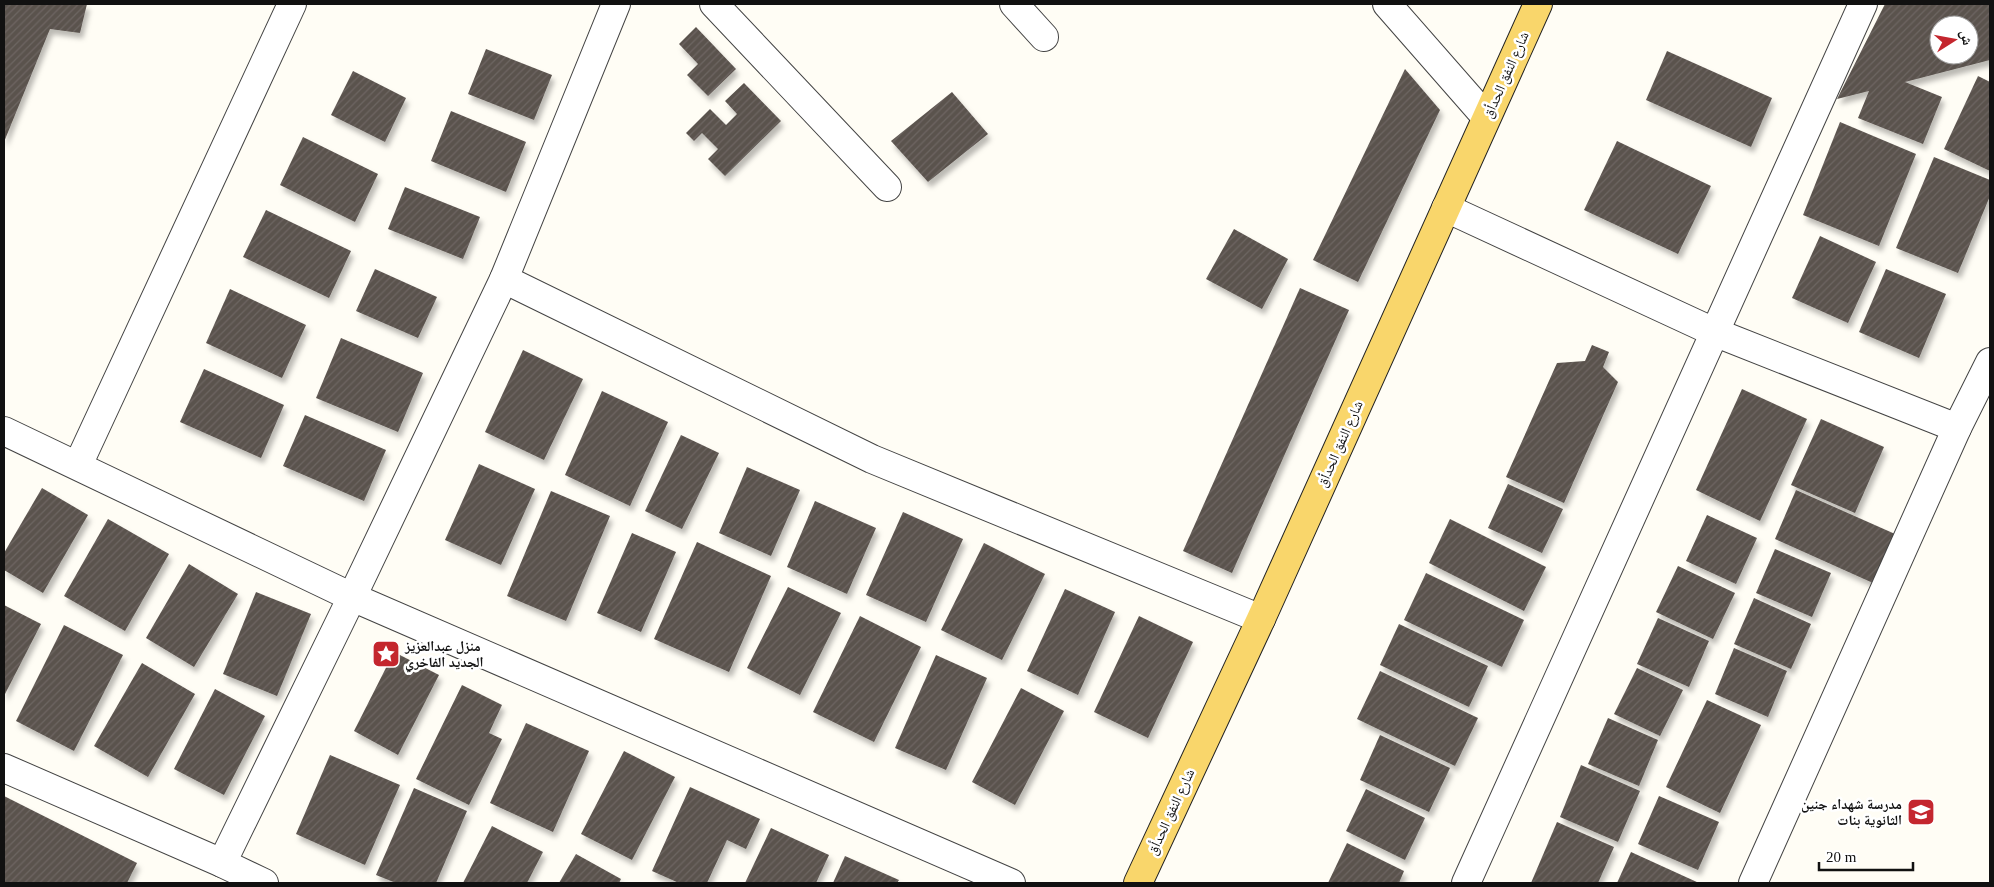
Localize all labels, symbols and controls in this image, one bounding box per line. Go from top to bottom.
north arrow [1929,15,1979,65]
street label: شارع النفق الحدأق [1480,29,1534,121]
text: ش [1957,29,1975,47]
street label: شارع النفق الحدأق [1314,398,1368,490]
place icon: منزل عبدالعزيز الجديد الفاخري [371,639,401,669]
place label: منزل عبدالعزيز الجديد الفاخري [404,639,483,673]
street label: شارع النفق الحدأق [1144,766,1199,858]
place label: مدرسة شهداء جنين الثانوية بنات [1801,797,1902,828]
school or university icon: مدرسة شهداء جنين الثانوية بنات [1906,797,1936,827]
scale bar [1819,840,1913,872]
text: 20 m [1826,849,1857,865]

